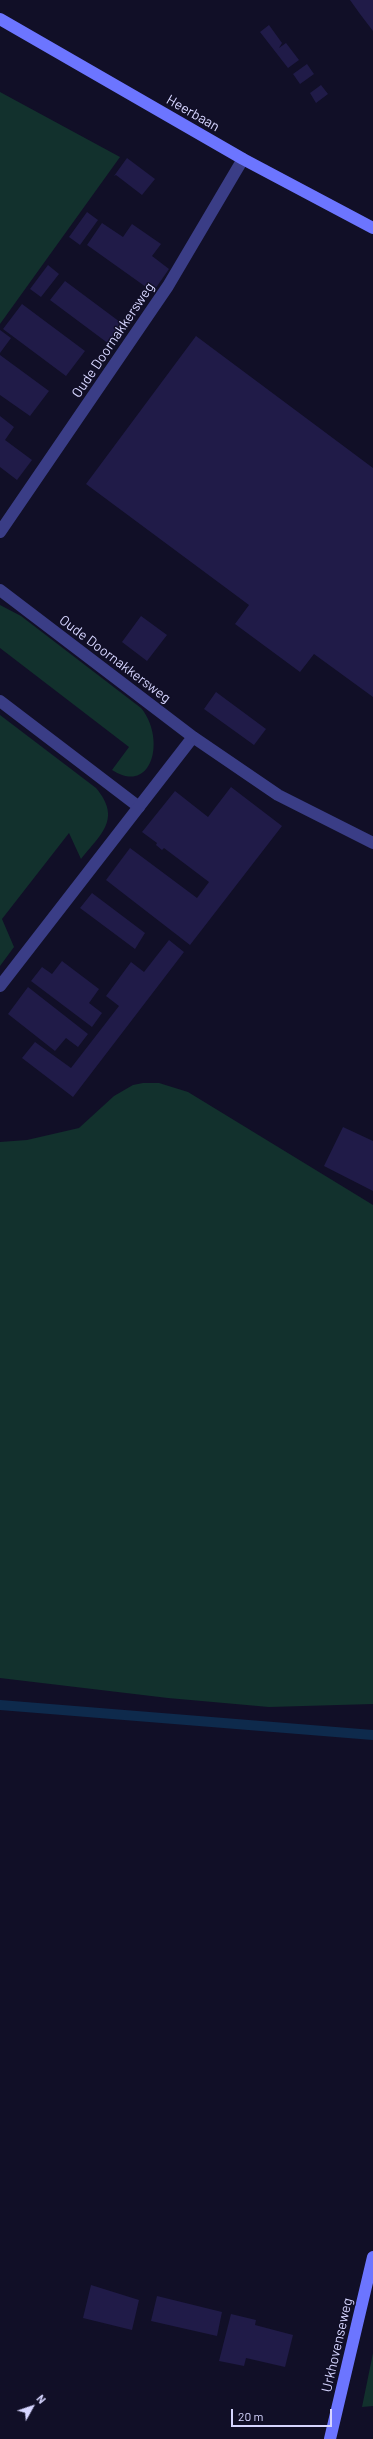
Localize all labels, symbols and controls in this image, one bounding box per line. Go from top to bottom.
street label: Heerbaan [163,91,223,135]
street label: Oude Doornakkersweg [68,279,158,401]
street label: Oude Doornakkersweg [56,612,174,706]
street label: Urkhovenseweg [318,2296,356,2394]
north arrow [12,2387,52,2427]
text: N [34,2392,49,2406]
scale bar [233,2401,334,2427]
text: 20 m [238,2409,264,2423]

